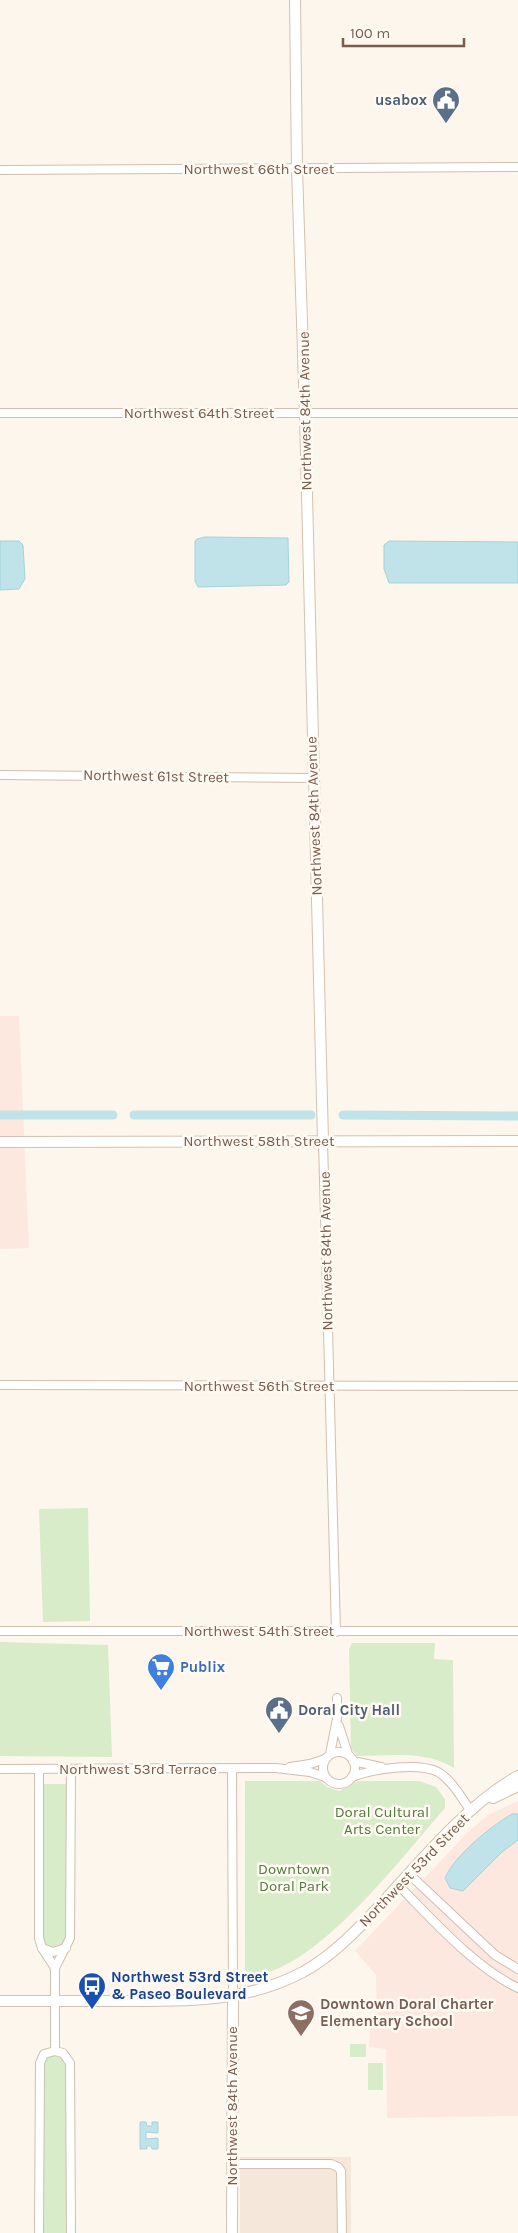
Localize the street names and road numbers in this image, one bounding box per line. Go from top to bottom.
street label: Northwest 66th Street [184,160,335,178]
street label: Northwest 84th Avenue [295,331,315,491]
street label: Northwest 64th Street [124,404,275,422]
street label: Northwest 84th Avenue [302,736,326,896]
street label: Northwest 61st Street [83,766,230,786]
street label: Northwest 58th Street [183,1132,335,1150]
street label: Northwest 84th Avenue [316,1171,336,1331]
street label: Northwest 56th Street [184,1377,335,1395]
street label: Northwest 54th Street [184,1622,335,1640]
street label: Northwest 53rd Terrace [59,1760,217,1778]
street label: Northwest 53rd Street [355,1809,473,1930]
street label: Northwest 84th Avenue [223,2026,241,2186]

